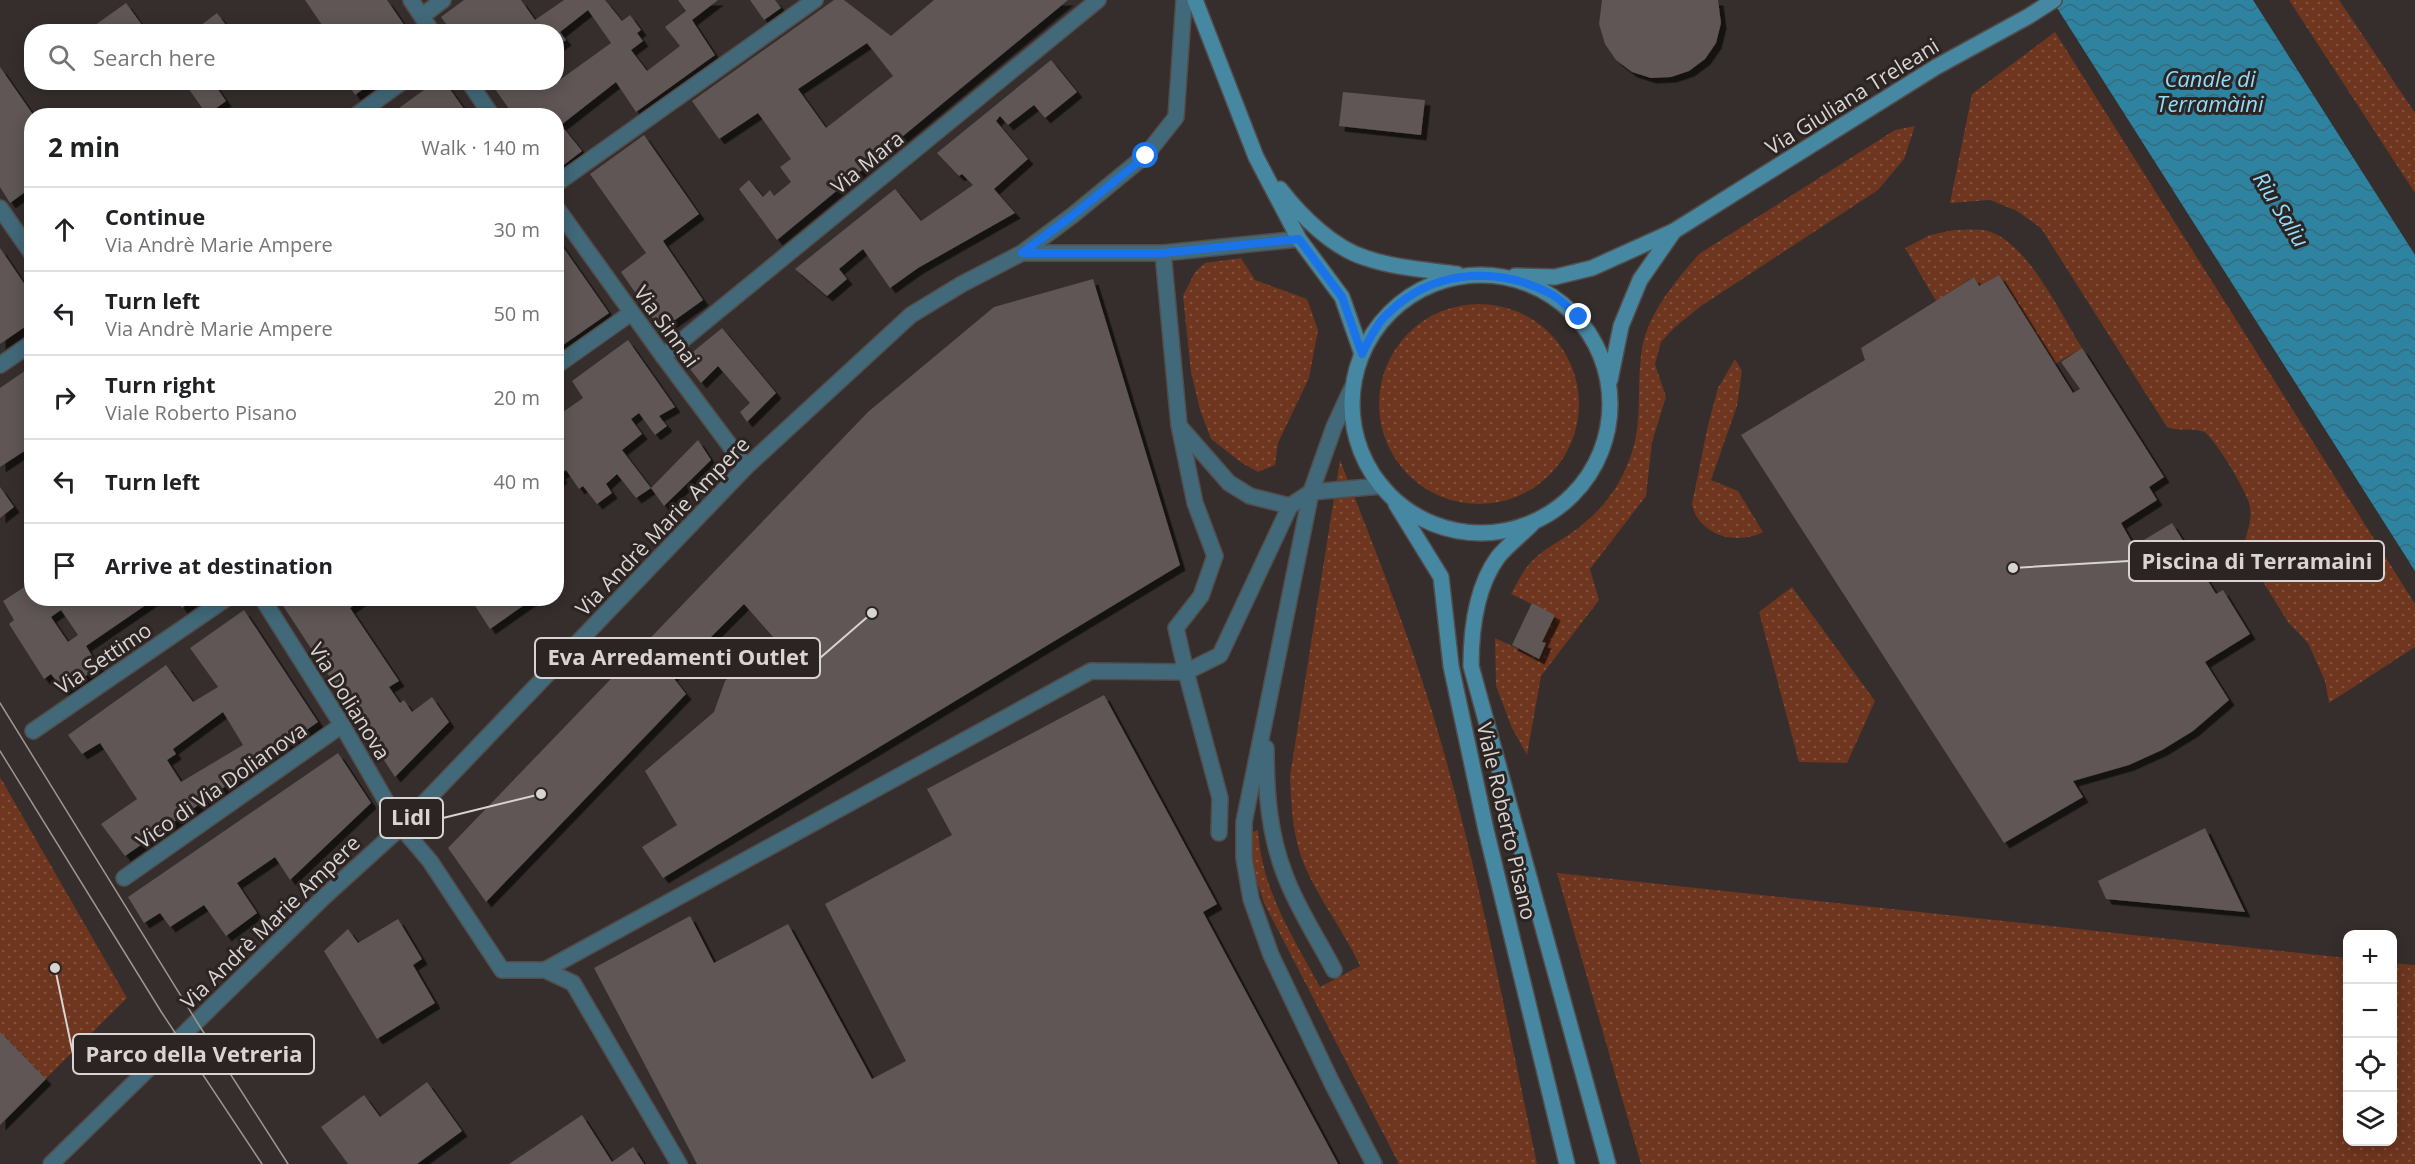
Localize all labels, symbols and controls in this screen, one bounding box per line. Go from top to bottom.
search box [24,24,564,90]
street label: Via Giuliana Treleani [1760,31,1944,161]
icon: search [45,41,78,74]
text: Search here [93,42,216,72]
water label: Canale di Terramàini [2156,63,2264,118]
street label: Via Mara [825,124,909,200]
text: 2 min [48,129,120,165]
text: Walk · 140 m [421,134,540,161]
route start [1132,142,1158,168]
water label: Riu Saliu [2247,165,2317,253]
text: Continue [105,201,205,231]
icon: ahead [48,213,81,246]
text: 30 m [493,216,540,243]
text: Via Andrè Marie Ampere [105,231,333,258]
street label: Via Sinnai [628,280,706,372]
text: Turn left [105,285,200,315]
icon: left [48,297,81,330]
text: 50 m [493,300,540,327]
route end [1565,303,1591,329]
text: Via Andrè Marie Ampere [105,315,333,342]
text: Turn right [105,369,216,399]
icon: right [48,381,81,414]
text: 20 m [493,384,540,411]
text: Viale Roberto Pisano [105,399,297,426]
street label: Via Andrè Marie Ampere [569,430,755,622]
icon: left [48,465,81,498]
text: Turn left [105,466,200,496]
text: 40 m [493,468,540,495]
callout: Piscina di Terramaini [2129,541,2384,581]
text: Piscina di Terramaini [2141,545,2373,575]
icon: arrive [48,549,81,582]
text: Arrive at destination [105,550,333,580]
street label: Via Settimo [49,615,157,701]
street label: Via Dolianova [303,637,397,765]
callout: Eva Arredamenti Outlet [535,638,820,678]
text: Eva Arredamenti Outlet [547,641,809,671]
street label: Vico di Via Dolianova [130,716,312,854]
street label: Viale Roberto Pisano [1471,720,1543,922]
callout: Lidl [380,798,443,838]
text: Lidl [391,801,431,831]
street label: Via Andrè Marie Ampere [174,829,366,1015]
map controls [2343,930,2397,1146]
button: + [2343,930,2397,984]
button: − [2343,984,2397,1038]
callout: Parco della Vetreria [73,1034,314,1074]
text: Parco della Vetreria [86,1038,302,1068]
button: locate [2343,1038,2397,1092]
button: layers [2343,1092,2397,1146]

